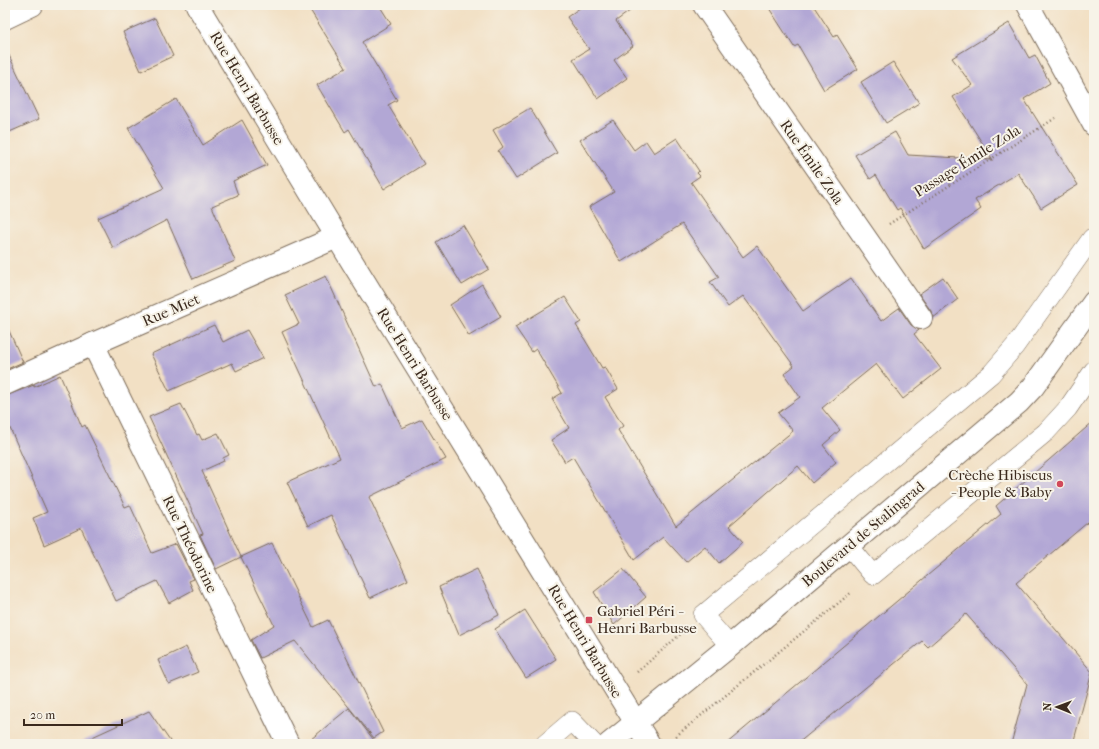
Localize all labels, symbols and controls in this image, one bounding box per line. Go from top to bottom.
street label: Rue Henri Barbusse [206,28,288,149]
street label: Rue Émile Zola [776,116,848,209]
street label: Passage Émile Zola [911,120,1024,201]
street label: Rue Miet [140,290,203,330]
street label: Rue Henri Barbusse [373,304,457,424]
place label: Crèche Hibiscus - People & Baby [948,466,1053,501]
street label: Boulevard de Stalingrad [798,477,929,591]
marker: Crèche Hibiscus - People & Baby [1055,479,1065,489]
street label: Rue Théodorine [159,492,222,596]
street label: Rue Henri Barbusse [544,581,626,702]
place label: Gabriel Péri - Henri Barbusse [597,602,697,637]
marker: Gabriel Péri - Henri Barbusse [584,615,594,625]
north arrow [1037,687,1077,727]
scale bar [24,701,122,727]
text: N [1041,702,1054,711]
text: 20 m [30,708,55,722]

